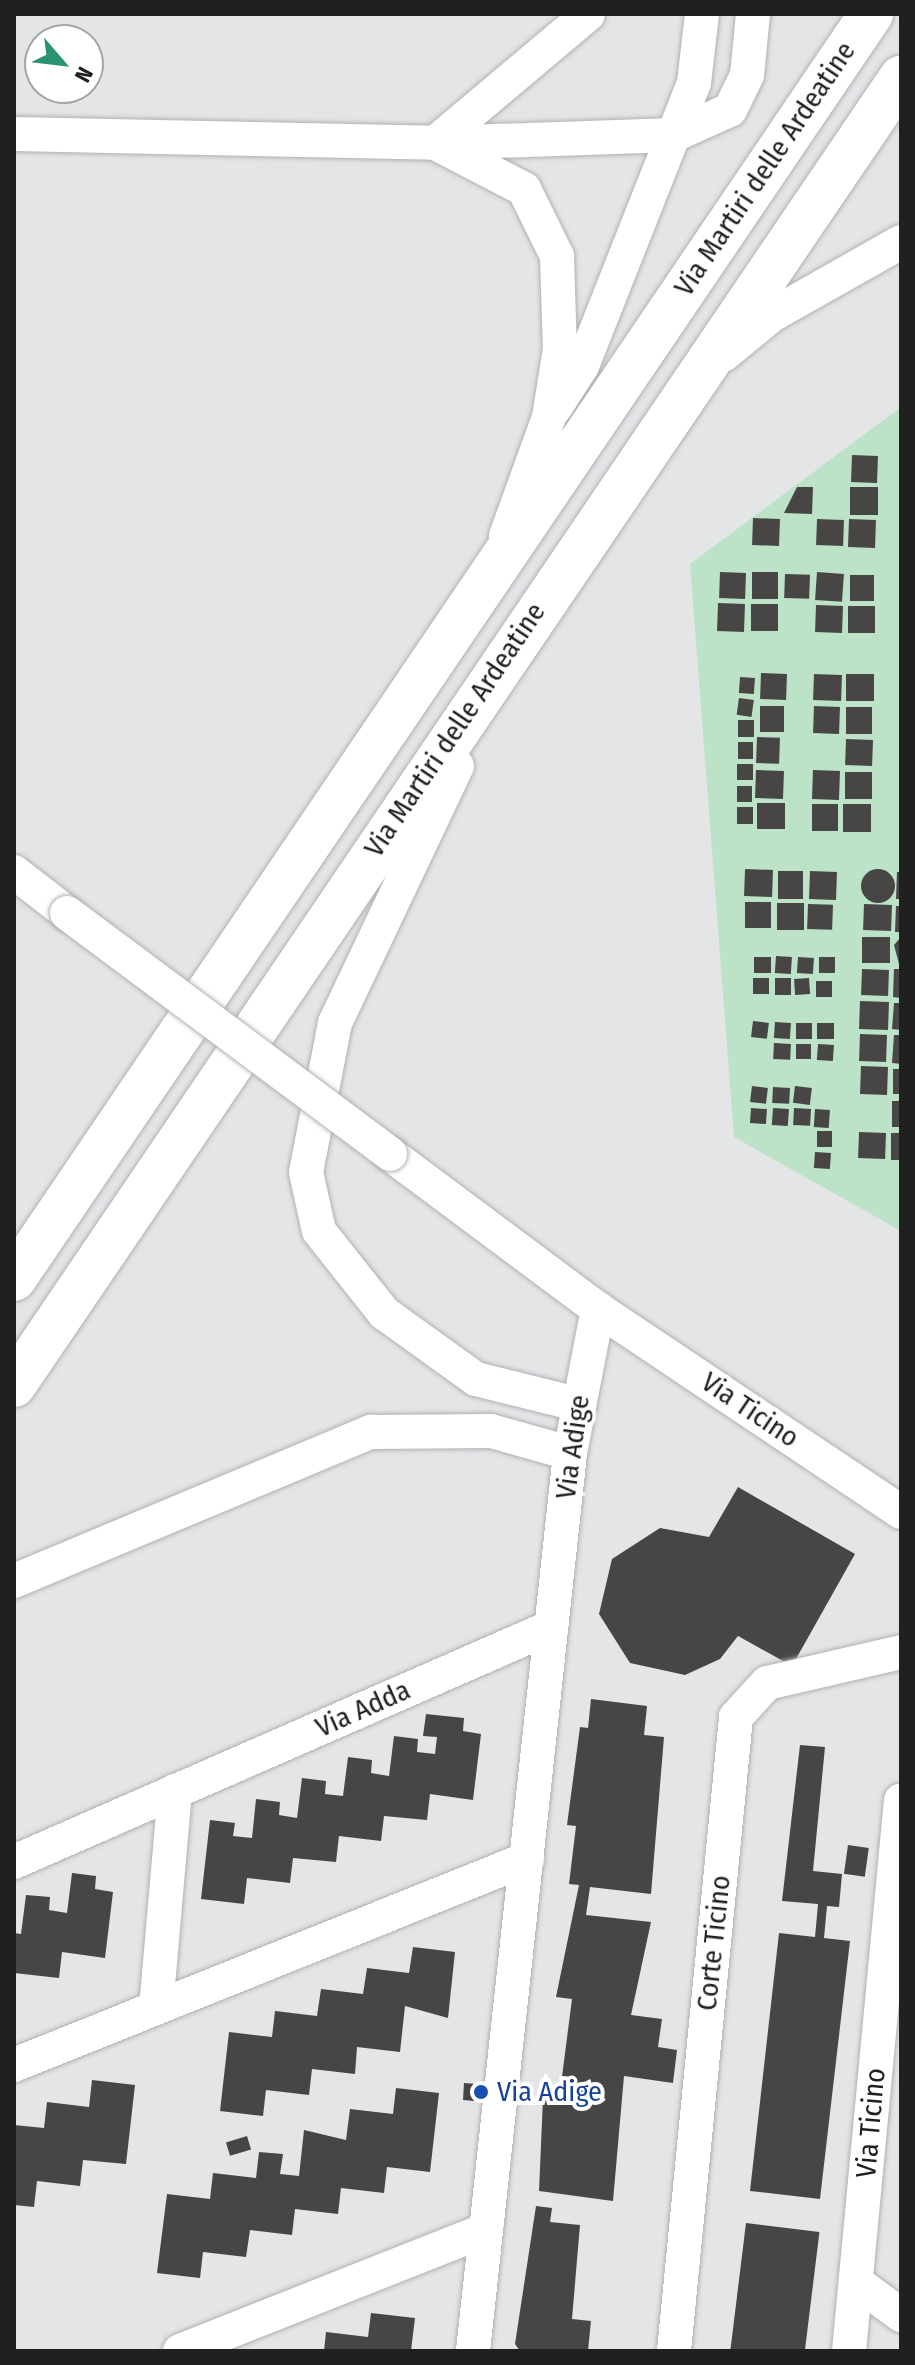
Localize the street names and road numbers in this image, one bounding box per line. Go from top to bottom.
street label: Via Martiri delle Ardeatine [667,36,863,302]
street label: Via Martiri delle Ardeatine [357,597,553,863]
street label: Via Ticino [695,1365,805,1455]
street label: Via Adige [549,1393,597,1501]
street label: Via Adda [310,1673,416,1745]
street label: Corte Ticino [690,1874,738,2012]
street label: Via Ticino [849,2067,893,2179]

